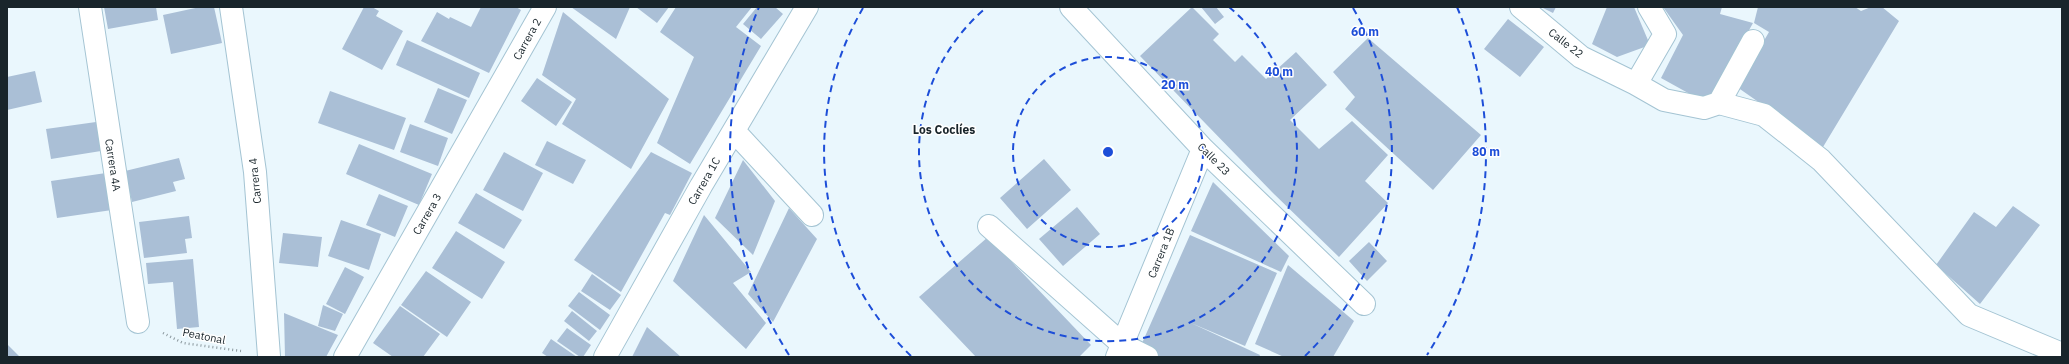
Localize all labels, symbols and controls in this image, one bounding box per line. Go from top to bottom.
street label: Carrera 2 [510,16,544,62]
text: 60 m [1351,24,1379,39]
street label: Calle 22 [1546,25,1586,61]
text: 40 m [1265,64,1293,79]
text: 20 m [1161,77,1189,92]
district label: Los Coclíes [913,122,975,137]
street label: Carrera 4A [102,138,124,192]
street label: Calle 23 [1195,140,1233,178]
text: 80 m [1472,144,1500,159]
centre of rings [1101,145,1115,159]
street label: Carrera 1C [685,155,723,207]
street label: Carrera 4 [246,157,264,205]
street label: Carrera 3 [409,191,445,237]
street label: Carrera 1B [1145,226,1177,280]
street label: Peatonal [181,325,227,347]

